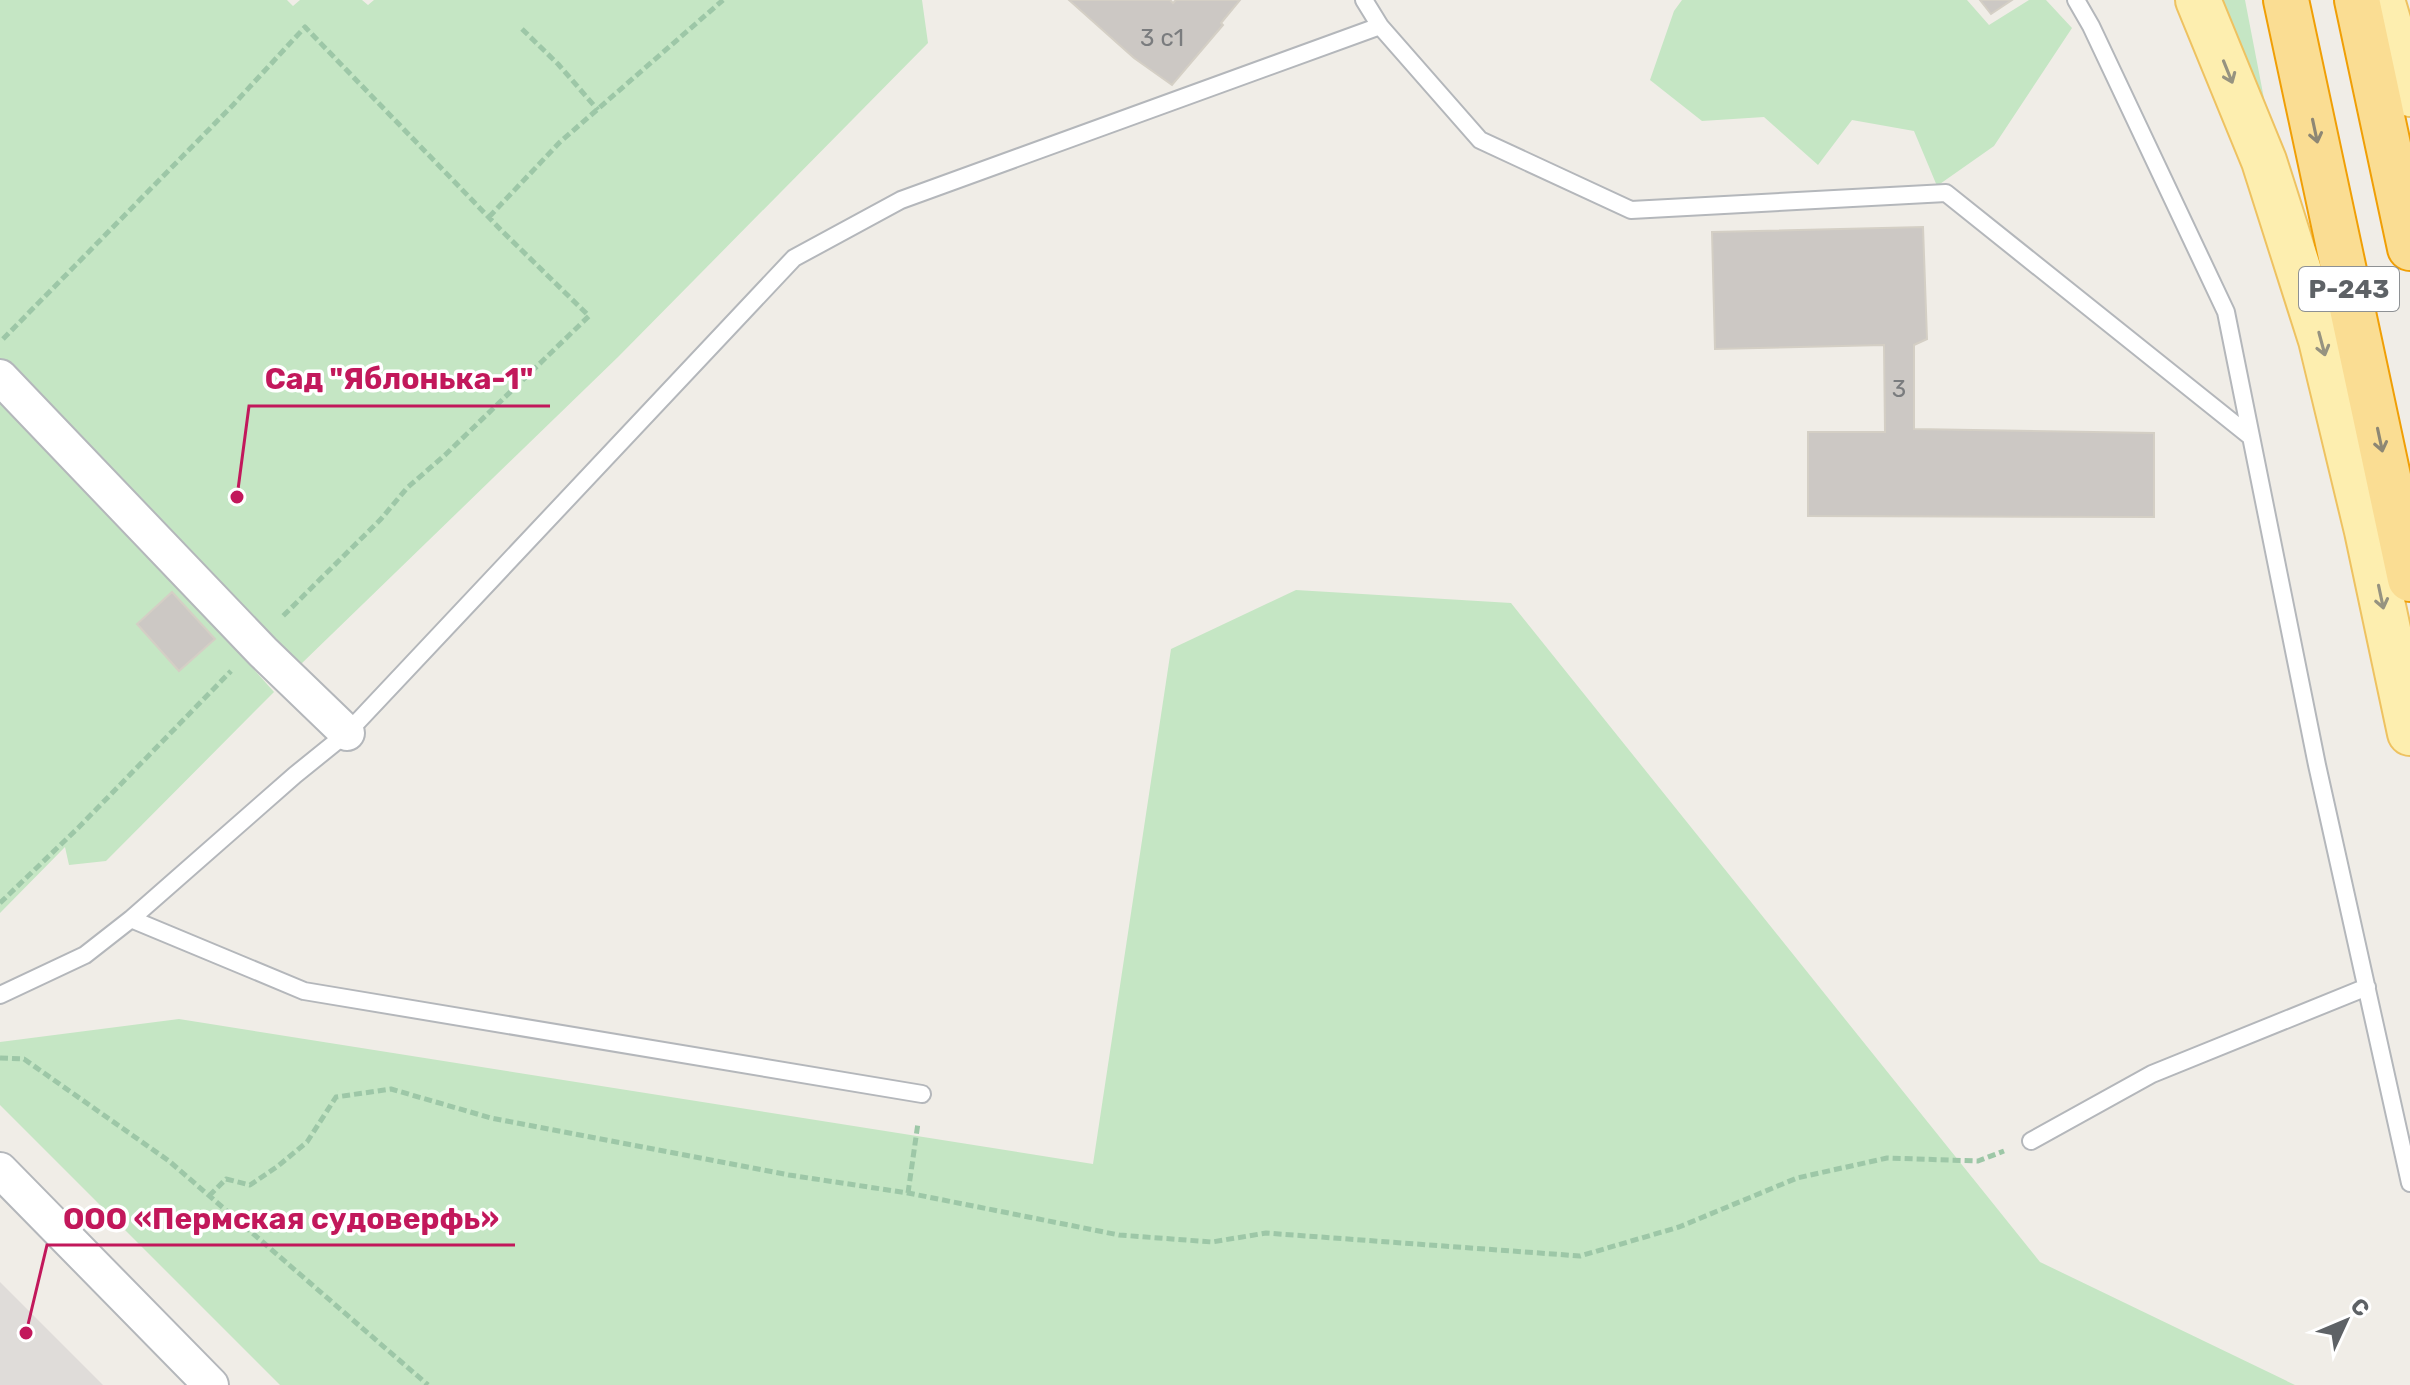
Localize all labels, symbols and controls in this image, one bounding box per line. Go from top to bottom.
house number: 3 с1 [1140,24,1184,52]
one-way arrow [2221,59,2236,84]
one-way arrow [2308,118,2323,143]
road number: Р-243 [2299,267,2399,311]
one-way arrow [2315,331,2330,357]
callout: Сад "Яблонька-1" [249,352,550,406]
text: Сад "Яблонька-1" [265,361,533,397]
house number: 3 [1892,375,1906,403]
one-way arrow [2374,427,2389,452]
one-way arrow [2374,584,2389,609]
callout: ООО «Пермская судоверфь» [47,1191,515,1245]
text: ООО «Пермская судоверфь» [63,1201,499,1237]
north arrow [2306,1281,2386,1361]
text: С [2345,1293,2375,1322]

